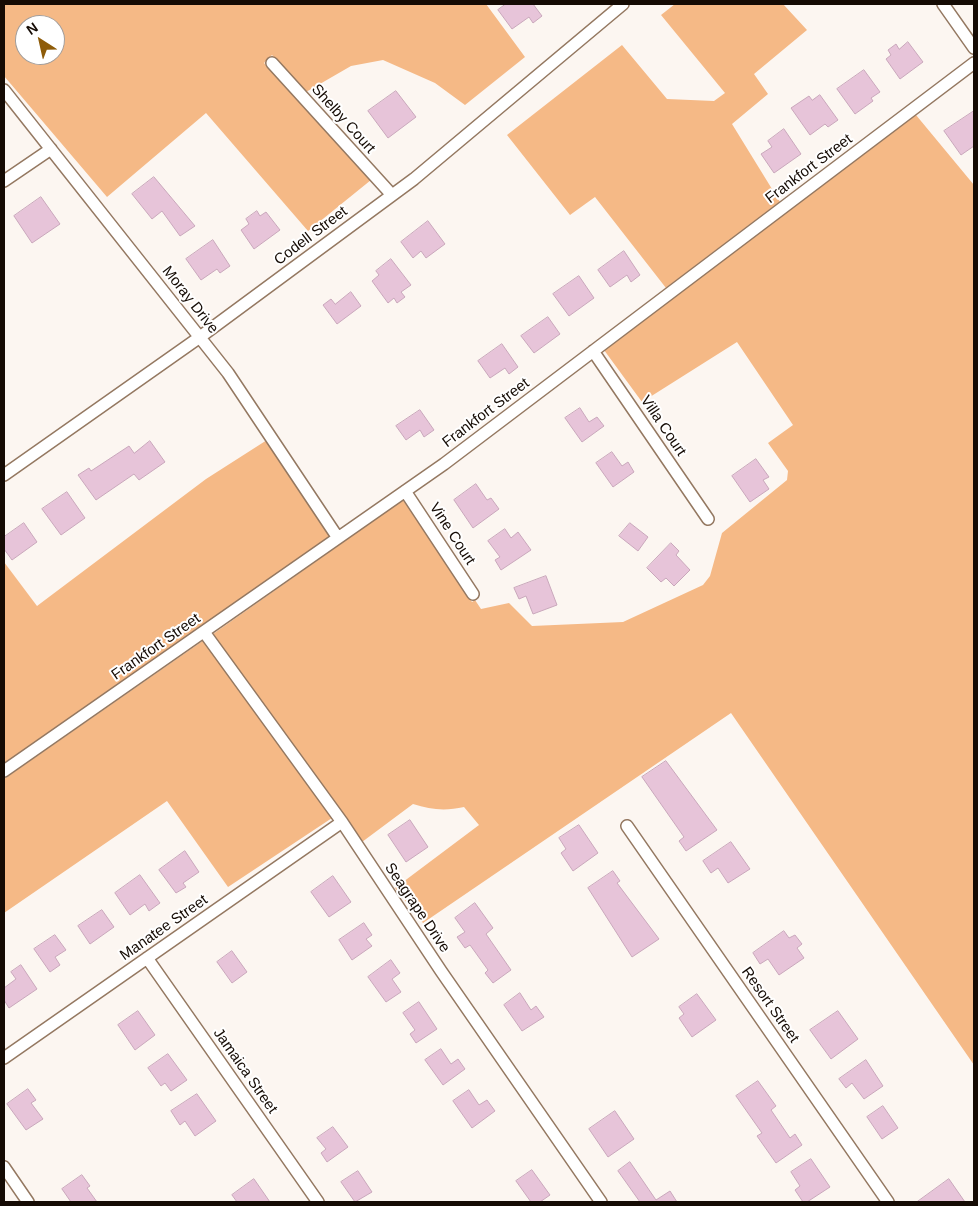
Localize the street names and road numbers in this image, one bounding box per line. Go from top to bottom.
street label: Shelby Court [307,81,379,157]
street label: Frankfort Street [762,130,856,208]
street label: Codell Street [271,203,351,269]
street label: Moray Drive [158,263,222,337]
street label: Frankfort Street [439,374,533,452]
street label: Villa Court [636,392,690,460]
street label: Vine Court [425,499,479,569]
street label: Frankfort Street [108,610,204,684]
street label: Seagrape Drive [380,860,454,956]
street label: Manatee Street [117,891,211,965]
street label: Resort Street [737,964,803,1046]
street label: Jamaica Street [209,1025,281,1117]

